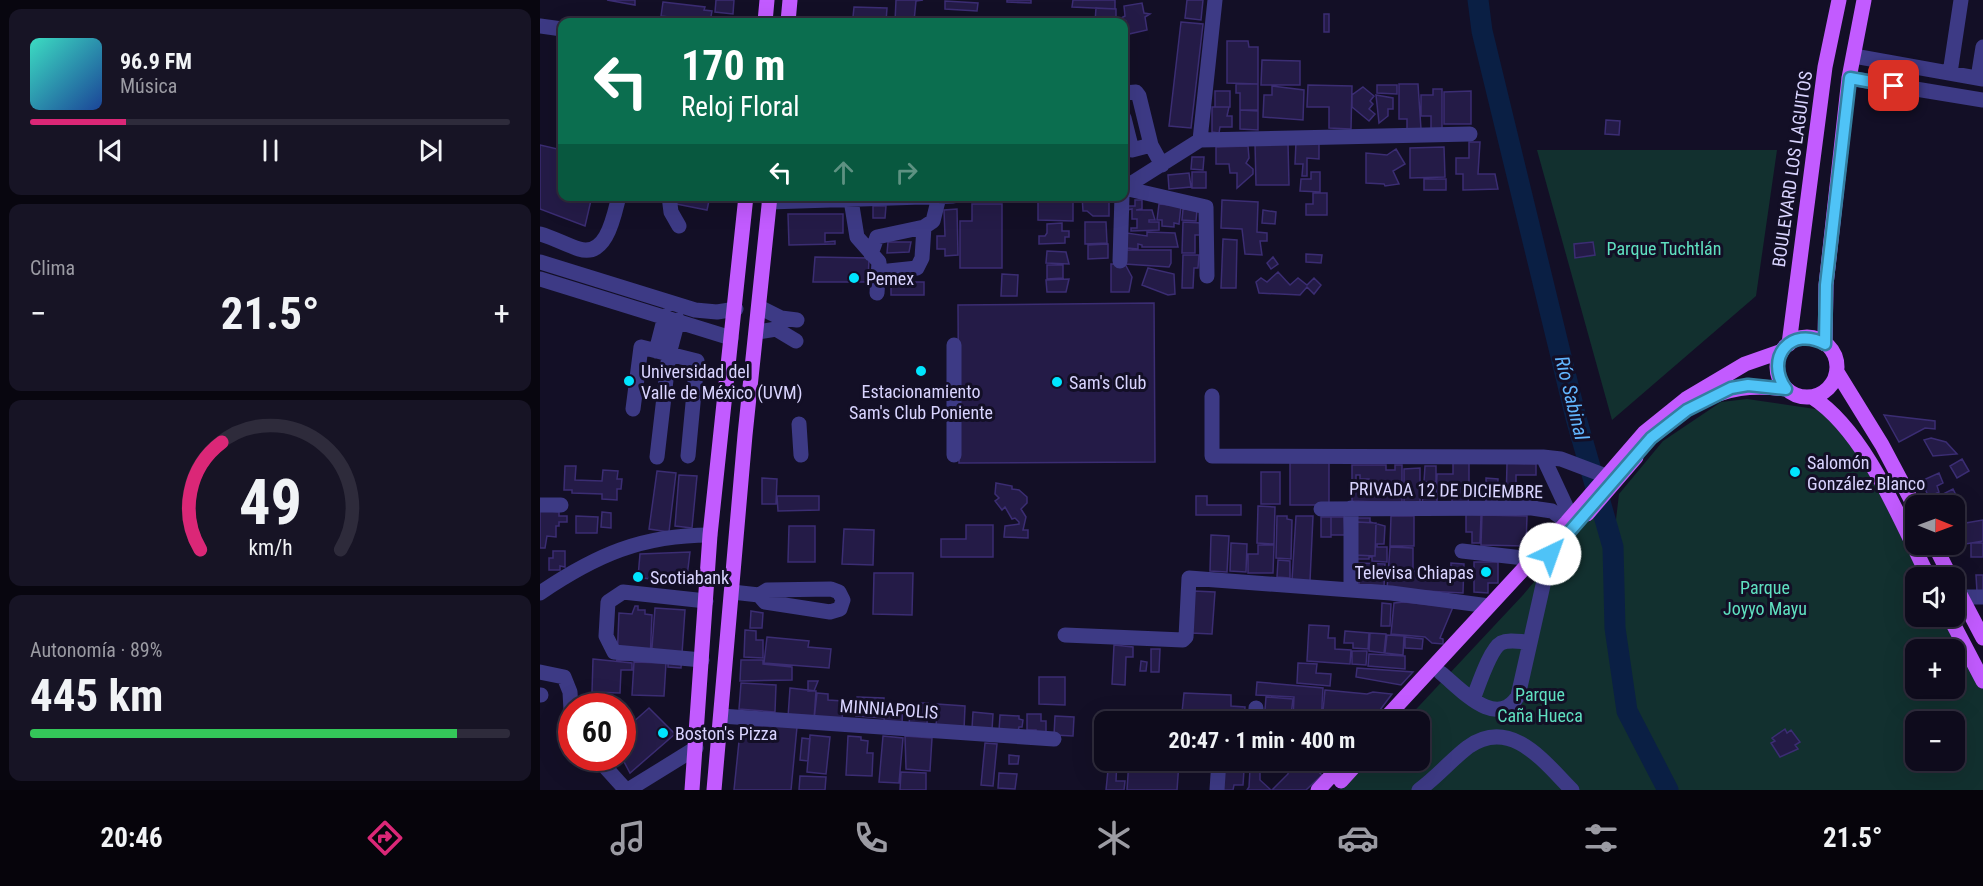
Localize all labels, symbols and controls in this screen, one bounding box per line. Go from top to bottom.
text: 170 m [681,41,786,90]
icon: left [582,42,660,120]
text: 96.9 FM [120,49,192,74]
pin [1868,60,1919,111]
icon: arrive [1877,69,1910,102]
street label: BOULEVARD LOS LAGUITOS [1768,70,1816,268]
text: Música [120,74,177,98]
text: Reloj Floral [681,91,800,123]
icon: previous [94,134,127,167]
icon: pause [254,134,287,167]
icon: next [414,134,447,167]
icon: left [764,156,797,189]
icon: ahead [827,156,860,189]
icon: right [890,156,923,189]
park label: Parque Tuchtlán [1607,238,1721,259]
text: Clima [30,256,75,280]
place label: Pemex [866,268,914,289]
marker: Pemex [847,271,861,285]
text: 21.5° [221,287,319,340]
text: − [30,294,47,333]
text: + [494,294,510,333]
water label: Río Sabinal [1550,354,1594,443]
place label: Universidad del Valle de México (UVM) [641,361,802,404]
marker: Estacionamiento Sam's Club Poniente [914,364,928,378]
place label: Sam's Club [1069,372,1146,393]
marker: Universidad del Valle de México (UVM) [622,374,636,388]
marker: Sam's Club [1050,375,1064,389]
place label: Estacionamiento Sam's Club Poniente [849,381,993,423]
place label: Salomón González Blanco [1807,452,1925,494]
marker: Salomón González Blanco [1788,465,1802,479]
text: 49 [238,466,302,539]
street label: PRIVADA 12 DE DICIEMBRE [1349,478,1543,502]
north arrow [1905,495,1965,555]
map controls [1905,495,1965,771]
position arrow [1518,522,1582,586]
text: km/h [248,535,292,560]
place label: Televisa Chiapas [1354,562,1474,583]
marker: Televisa Chiapas [1479,565,1493,579]
place label: Scotiabank [650,567,729,588]
button: sound [1905,567,1965,627]
marker: Scotiabank [631,570,645,584]
park label: Parque Joyyo Mayu [1723,577,1807,619]
text: Autonomía · 89% [30,638,162,662]
button: + [1905,639,1965,699]
text: 445 km [30,669,163,722]
park label: Parque Caña Hueca [1497,684,1583,726]
speed limit sign: 60 [558,693,636,771]
street label: MINNIAPOLIS [839,695,939,723]
button: − [1905,711,1965,771]
place label: Boston's Pizza [675,723,777,744]
marker: Boston's Pizza [656,726,670,740]
text: 20:47 · 1 min · 400 m [1169,728,1355,753]
icon: directions [364,817,406,859]
icon: music [607,817,649,859]
icon: phone [850,817,892,859]
icon: climate [1093,817,1135,859]
icon: car [1337,817,1379,859]
icon: filters [1580,817,1622,859]
text: 20:46 [101,822,163,854]
text: 21.5° [1823,822,1882,854]

